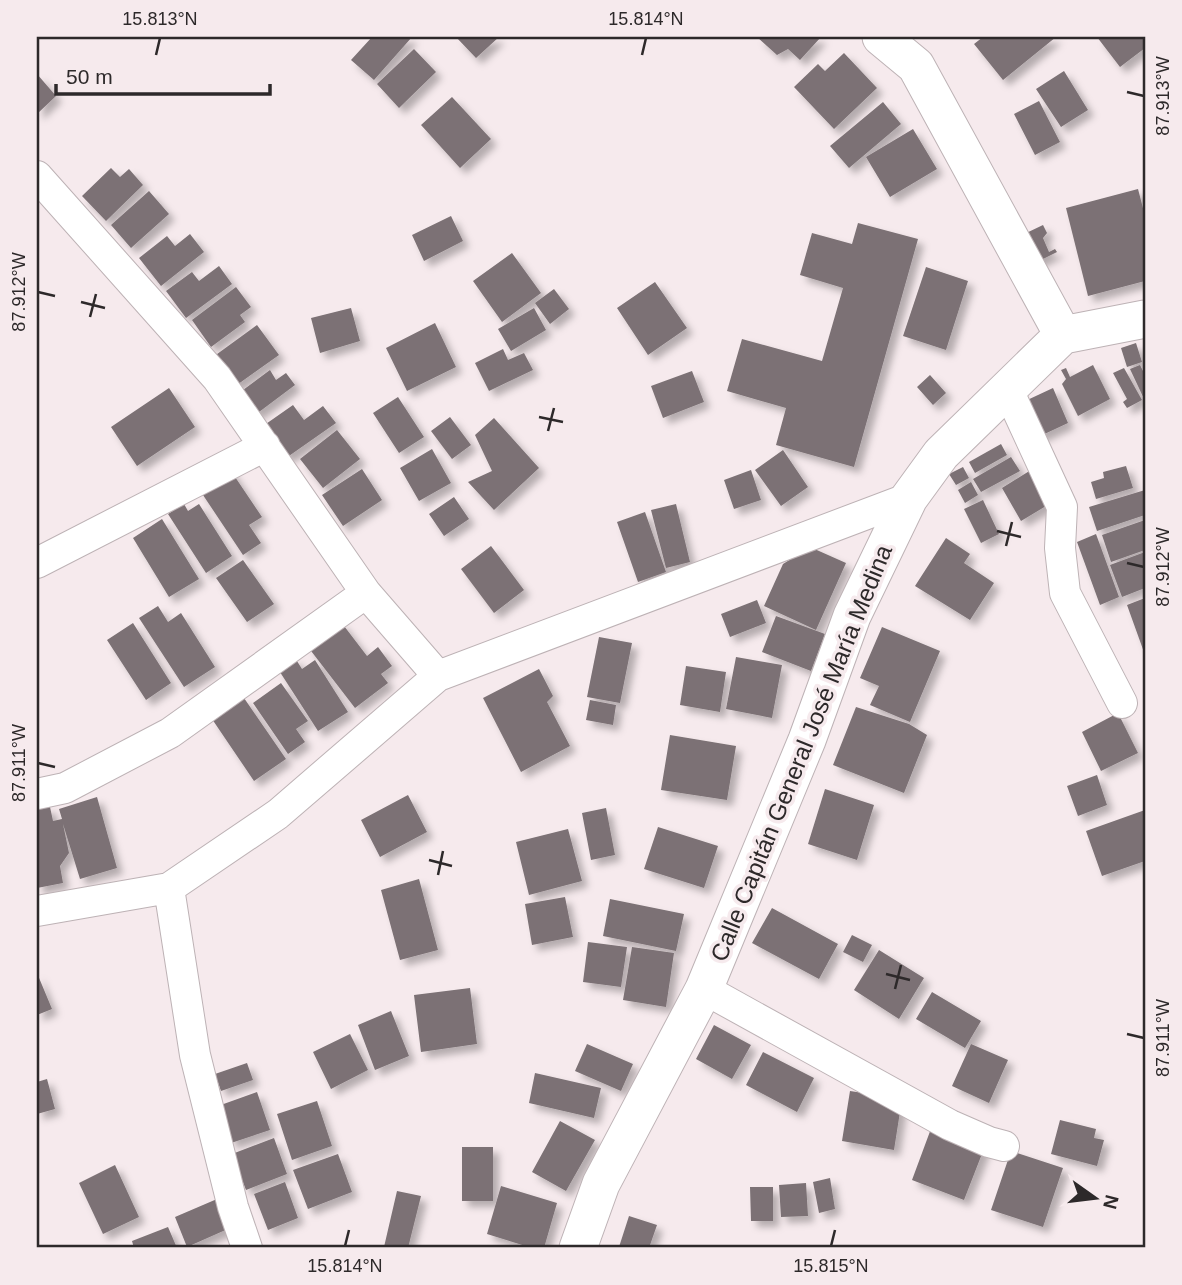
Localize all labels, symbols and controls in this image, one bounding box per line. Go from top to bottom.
text: 15.813°N [122,9,198,29]
text: 15.814°N [608,9,684,29]
scale bar [56,52,270,96]
text: 87.913°W [1153,56,1173,136]
text: 50 m [66,65,113,88]
text: 87.912°W [9,252,29,332]
text: 87.912°W [1153,527,1173,607]
street label: Calle Capitán General José María Medina [705,540,897,965]
text: 87.911°W [9,724,29,802]
text: 87.911°W [1153,999,1173,1077]
north arrow [1060,1162,1130,1232]
text: N [1099,1193,1123,1211]
text: 15.814°N [307,1256,383,1276]
text: 15.815°N [793,1256,869,1276]

